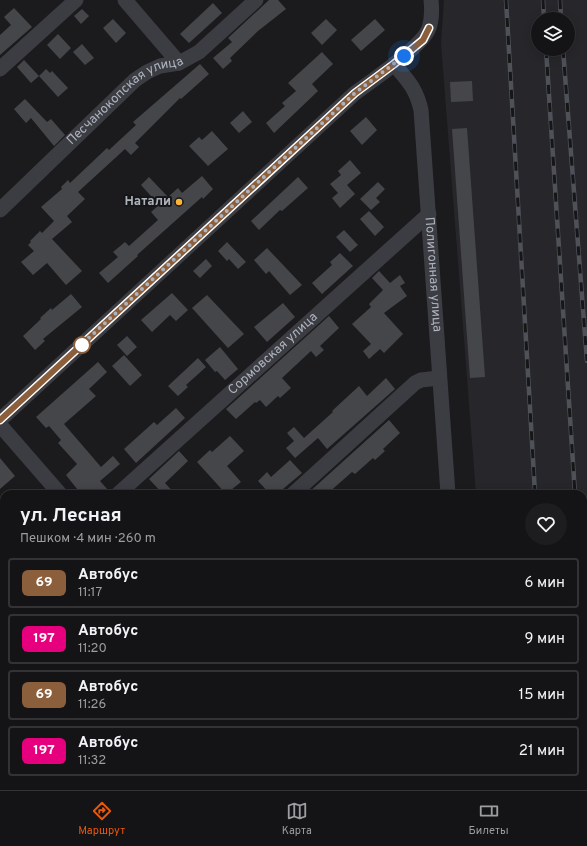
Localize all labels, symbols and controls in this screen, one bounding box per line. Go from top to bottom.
map controls [531,12,575,56]
button: layers [531,12,575,56]
your location [394,46,414,66]
street label: Песчанокопская улица [64,54,187,149]
place label: Натали [124,194,171,210]
marker: Натали [174,197,184,207]
street label: Полигонная улица [421,217,445,333]
street label: Сормовская улица [225,310,322,399]
unlabelled marker [73,336,91,354]
button: heart [525,503,567,545]
text: ул. Лесная [20,504,122,528]
text: Пешком · 4 мин · 260 m [20,531,156,547]
text: Автобус [78,566,138,585]
text: 69 [35,574,53,591]
text: 6 мин [525,574,565,593]
text: 11:17 [78,585,102,601]
text: Автобус [78,622,138,641]
text: 197 [33,630,55,647]
text: 9 мин [525,630,565,649]
text: 11:20 [78,641,107,657]
text: Автобус [78,678,138,697]
text: 69 [35,686,53,703]
text: 15 мин [519,686,565,705]
text: 11:26 [78,697,106,713]
text: Автобус [78,734,138,753]
text: 197 [33,742,55,759]
text: 21 мин [519,742,565,761]
text: 11:32 [78,753,106,769]
tab: Маршрут [78,800,125,838]
tab: Карта [282,800,312,838]
tab: Билеты [469,800,509,838]

